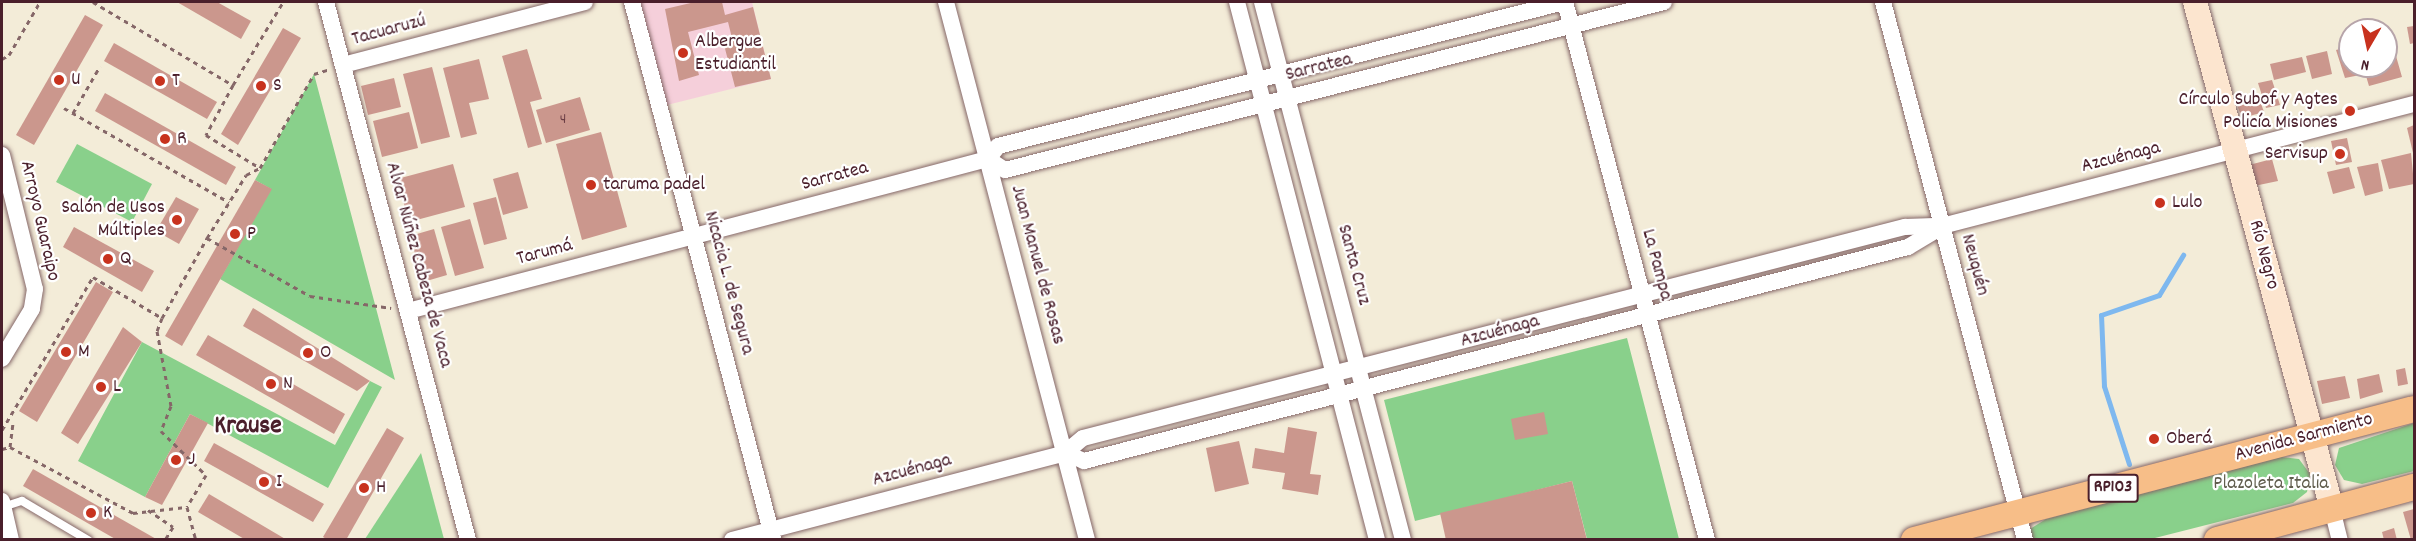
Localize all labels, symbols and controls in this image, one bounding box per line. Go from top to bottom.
street label: Tacuaruzú [349,10,429,52]
north arrow [2338,18,2398,78]
place label: Albergue Estudiantil [695,30,776,77]
marker: Albergue Estudiantil [676,46,690,60]
street label: Sarratea [1283,48,1355,88]
text: N [2360,52,2371,76]
place label: U [71,68,81,92]
place label: T [172,69,180,93]
marker: U [52,73,66,87]
marker: T [153,74,167,88]
place label: S [273,74,282,98]
marker: S [254,79,268,93]
place label: Círculo Subof y Agtes Policía Misiones [2179,88,2338,135]
marker: Círculo Subof y Agtes Policía Misiones [2343,104,2357,118]
house number: 4 [560,110,566,130]
place label: R [177,127,187,151]
marker: R [158,132,172,146]
street label: Azcuénaga [2079,137,2163,179]
place label: Servisup [2265,142,2328,166]
marker: Servisup [2333,147,2347,161]
street label: Sarratea [799,157,871,197]
street label: Arroyo Guaraipo [13,158,65,284]
street label: Alvar Núñez Cabeza de Vaca [379,160,457,370]
place label: taruma padel [603,173,705,197]
marker: taruma padel [584,178,598,192]
street label: Juan Manuel de Rosas [1004,183,1070,347]
place label: Lulo [2172,191,2202,215]
place label: Salón de Usos Múltiples [61,196,165,243]
marker: Lulo [2153,196,2167,210]
street label: Nicacia L. de Segura [697,209,759,357]
marker: Salón de Usos Múltiples [170,213,184,227]
street label: Río Negro [2242,218,2284,292]
place label: P [247,222,256,246]
street label: Santa Cruz [1331,222,1375,308]
marker: P [228,227,242,241]
street label: La Pampa [1635,227,1677,303]
street label: Neuquén [1954,232,1994,298]
street label: Tarumá [514,234,576,272]
place label: Q [120,247,132,271]
marker: Q [101,252,115,266]
street label: Azcuénaga [1458,310,1542,354]
place label: M [78,340,90,364]
place label: O [320,341,331,365]
marker: M [59,345,73,359]
marker: O [301,346,315,360]
place label: N [283,372,293,396]
place label: L [113,375,121,399]
marker: N [264,377,278,391]
marker: L [94,380,108,394]
street label: Avenida Sarmiento [2232,408,2376,468]
district label: Krause [214,411,282,443]
place label: Oberá [2166,427,2212,451]
marker: Oberá [2147,432,2161,446]
place label: J [188,448,195,472]
street label: Azcuénaga [870,449,954,493]
marker: J [169,453,183,467]
place label: I [276,470,282,494]
park label: Plazoleta Italia [2213,472,2329,496]
road number: RP103 [2088,473,2138,503]
marker: I [257,475,271,489]
place label: H [376,476,386,500]
marker: H [357,481,371,495]
place label: K [103,501,112,525]
marker: K [84,506,98,520]

